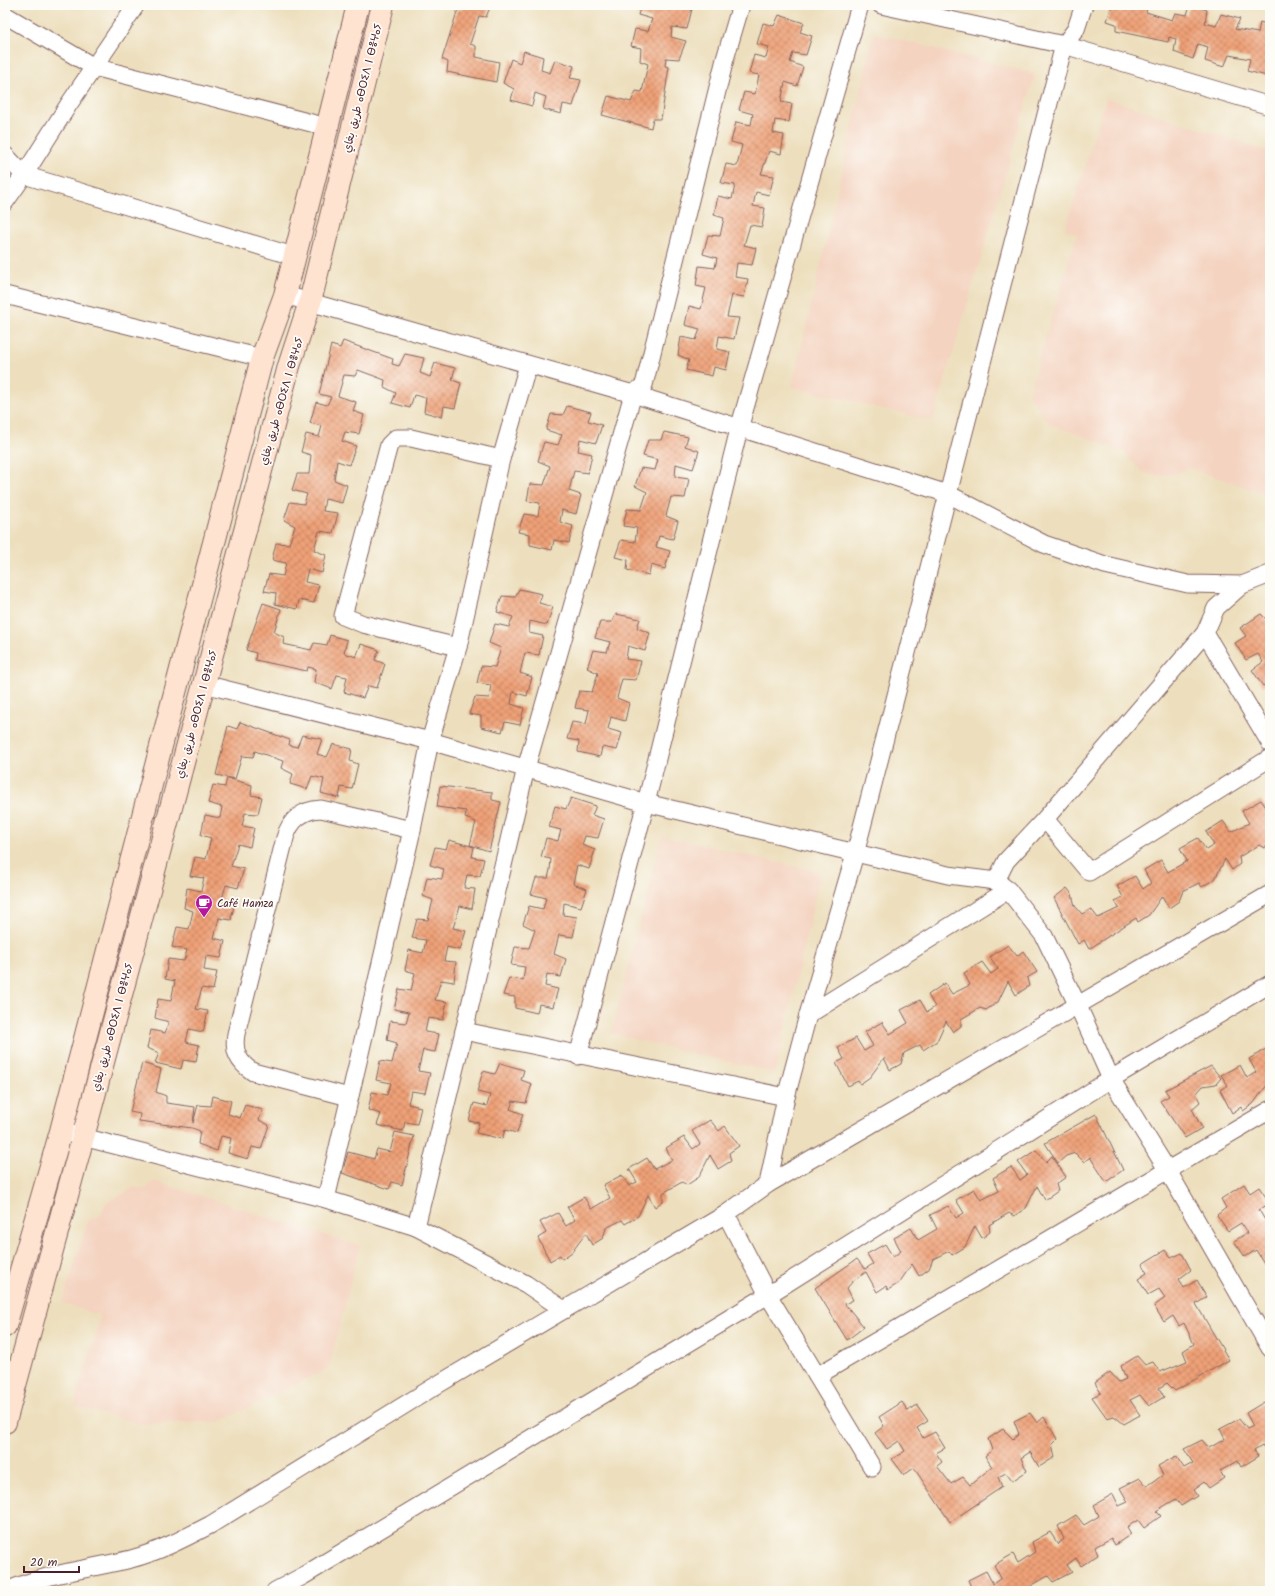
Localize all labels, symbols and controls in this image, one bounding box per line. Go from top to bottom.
street label: طريق بغاي ⴰⴱⵔⵉⴷ ⵏ ⴱⴻⵖⴰⵢ [338,22,388,155]
street label: طريق بغاي ⴰⴱⵔⵉⴷ ⵏ ⴱⴻⵖⴰⵢ [255,335,309,467]
street label: طريق بغاي ⴰⴱⵔⵉⴷ ⵏ ⴱⴻⵖⴰⵢ [171,648,223,780]
cafe icon: Café Hamza [194,893,214,918]
place label: Café Hamza [217,895,273,913]
street label: طريق بغاي ⴰⴱⵔⵉⴷ ⵏ ⴱⴻⵖⴰⵢ [87,961,139,1093]
scale bar [24,1548,79,1574]
text: 20 m [30,1553,58,1572]

